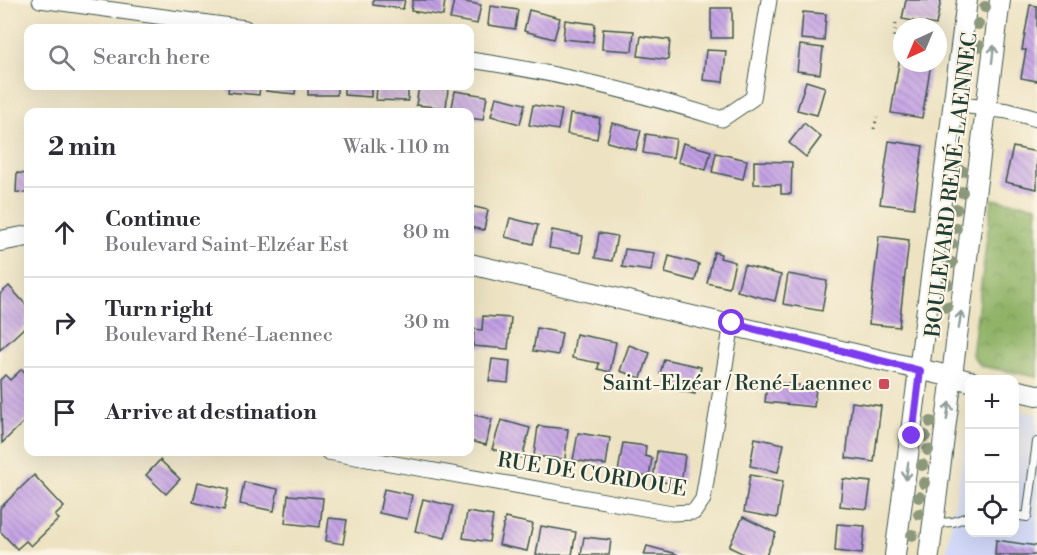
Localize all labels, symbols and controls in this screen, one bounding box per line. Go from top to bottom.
north arrow [893,18,947,72]
search box [24,24,474,90]
street label: BOULEVARD RENÉ-LAENNEC [918,31,984,340]
icon: search [45,41,78,74]
text: Search here [93,44,210,71]
one-way arrow [988,45,999,64]
text: 2 min [48,131,116,163]
text: Walk · 110 m [343,135,450,160]
text: Continue [105,206,201,233]
icon: ahead [48,216,81,249]
text: 80 m [403,220,450,245]
text: Boulevard Saint-Elzéar Est [105,233,349,258]
text: Turn right [105,296,213,323]
icon: right [48,306,81,339]
route start [718,309,744,335]
text: 30 m [404,310,450,335]
one-way arrow [955,310,966,330]
text: Boulevard René-Laennec [105,323,333,348]
place label: Saint-Elzéar / René-Laennec [603,371,872,397]
map controls [965,375,1019,537]
button: + [965,375,1019,429]
marker: Saint-Elzéar / René-Laennec [877,377,891,391]
icon: arrive [48,396,81,429]
text: Arrive at destination [105,399,317,426]
one-way arrow [942,402,953,422]
route end [898,422,924,448]
button: − [965,429,1019,483]
street label: RUE DE CORDOUE [495,447,689,503]
one-way arrow [901,460,912,480]
button: locate [965,483,1019,537]

